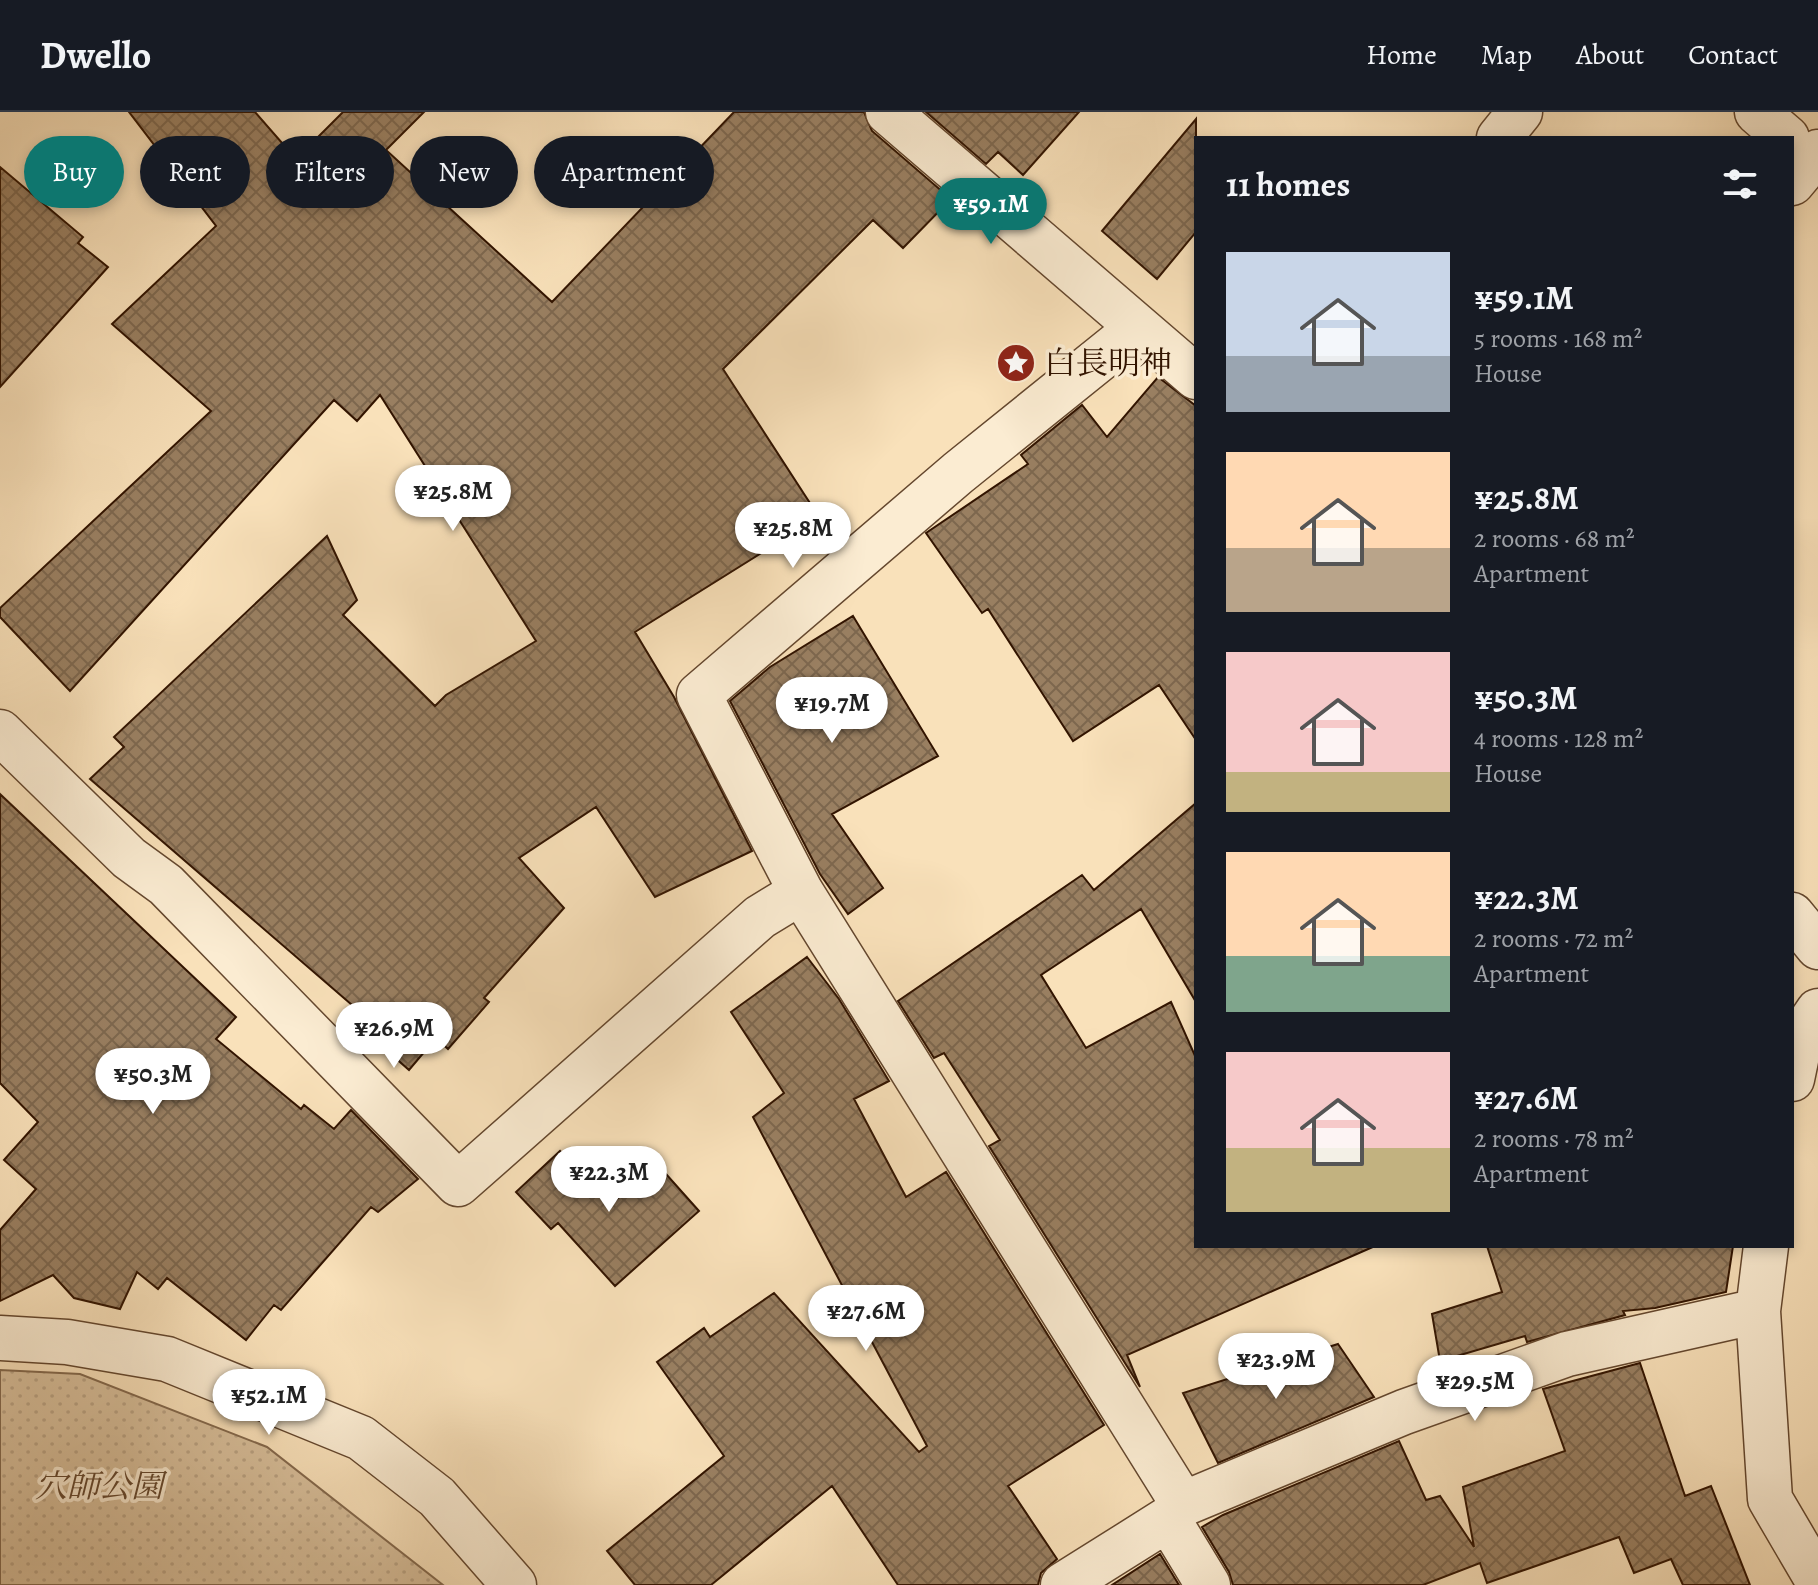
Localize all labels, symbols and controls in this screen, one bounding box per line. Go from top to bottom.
text: Dwello [40,29,151,81]
text: Home [1366,36,1437,74]
text: Map [1481,36,1532,74]
text: About [1576,36,1644,74]
text: Contact [1688,36,1778,74]
chip: Buy [24,136,124,208]
chip: Rent [140,136,250,208]
chip: Filters [266,136,394,208]
chip: New [410,136,518,208]
chip: Apartment [534,136,714,208]
text: 11 homes [1226,161,1350,208]
icon: filters [1718,162,1762,206]
pin: ¥59.1M [926,178,1056,246]
text: ¥59.1M [953,186,1029,221]
text: ¥59.1M [1474,274,1574,321]
icon: home [1290,284,1386,380]
text: 5 rooms · 168 m² [1474,321,1642,356]
place label: 白長明神 [1044,341,1172,385]
place icon: 白長明神 [995,342,1037,384]
text: House [1474,356,1542,391]
pin: ¥25.8M [388,465,518,533]
text: ¥25.8M [413,473,493,508]
text: ¥25.8M [1474,474,1579,521]
icon: home [1290,484,1386,580]
pin: ¥25.8M [728,502,858,570]
text: ¥25.8M [753,510,833,545]
text: 2 rooms · 68 m² [1474,521,1635,556]
text: Apartment [1474,556,1589,591]
text: ¥50.3M [1474,674,1578,721]
pin: ¥19.7M [767,677,897,745]
icon: home [1290,684,1386,780]
text: ¥19.7M [794,685,870,720]
text: 4 rooms · 128 m² [1474,721,1643,756]
text: House [1474,756,1542,791]
text: ¥22.3M [1474,874,1579,921]
icon: home [1290,884,1386,980]
text: 2 rooms · 72 m² [1474,921,1633,956]
text: Apartment [1474,956,1589,991]
pin: ¥26.9M [329,1002,459,1070]
text: ¥26.9M [354,1010,434,1045]
pin: ¥50.3M [88,1048,218,1116]
text: ¥50.3M [113,1056,193,1091]
text: ¥27.6M [1474,1074,1578,1121]
icon: home [1290,1084,1386,1180]
text: 2 rooms · 78 m² [1474,1121,1633,1156]
pin: ¥22.3M [544,1146,674,1214]
text: ¥22.3M [569,1154,649,1189]
text: Apartment [1474,1156,1589,1191]
pin: ¥27.6M [801,1285,931,1353]
text: ¥27.6M [826,1293,906,1328]
pin: ¥23.9M [1211,1333,1341,1401]
text: ¥23.9M [1236,1341,1316,1376]
pin: ¥29.5M [1410,1355,1540,1423]
text: ¥29.5M [1435,1363,1515,1398]
pin: ¥52.1M [204,1369,334,1437]
text: ¥52.1M [231,1377,307,1412]
park label: 穴師公園 [35,1464,168,1508]

